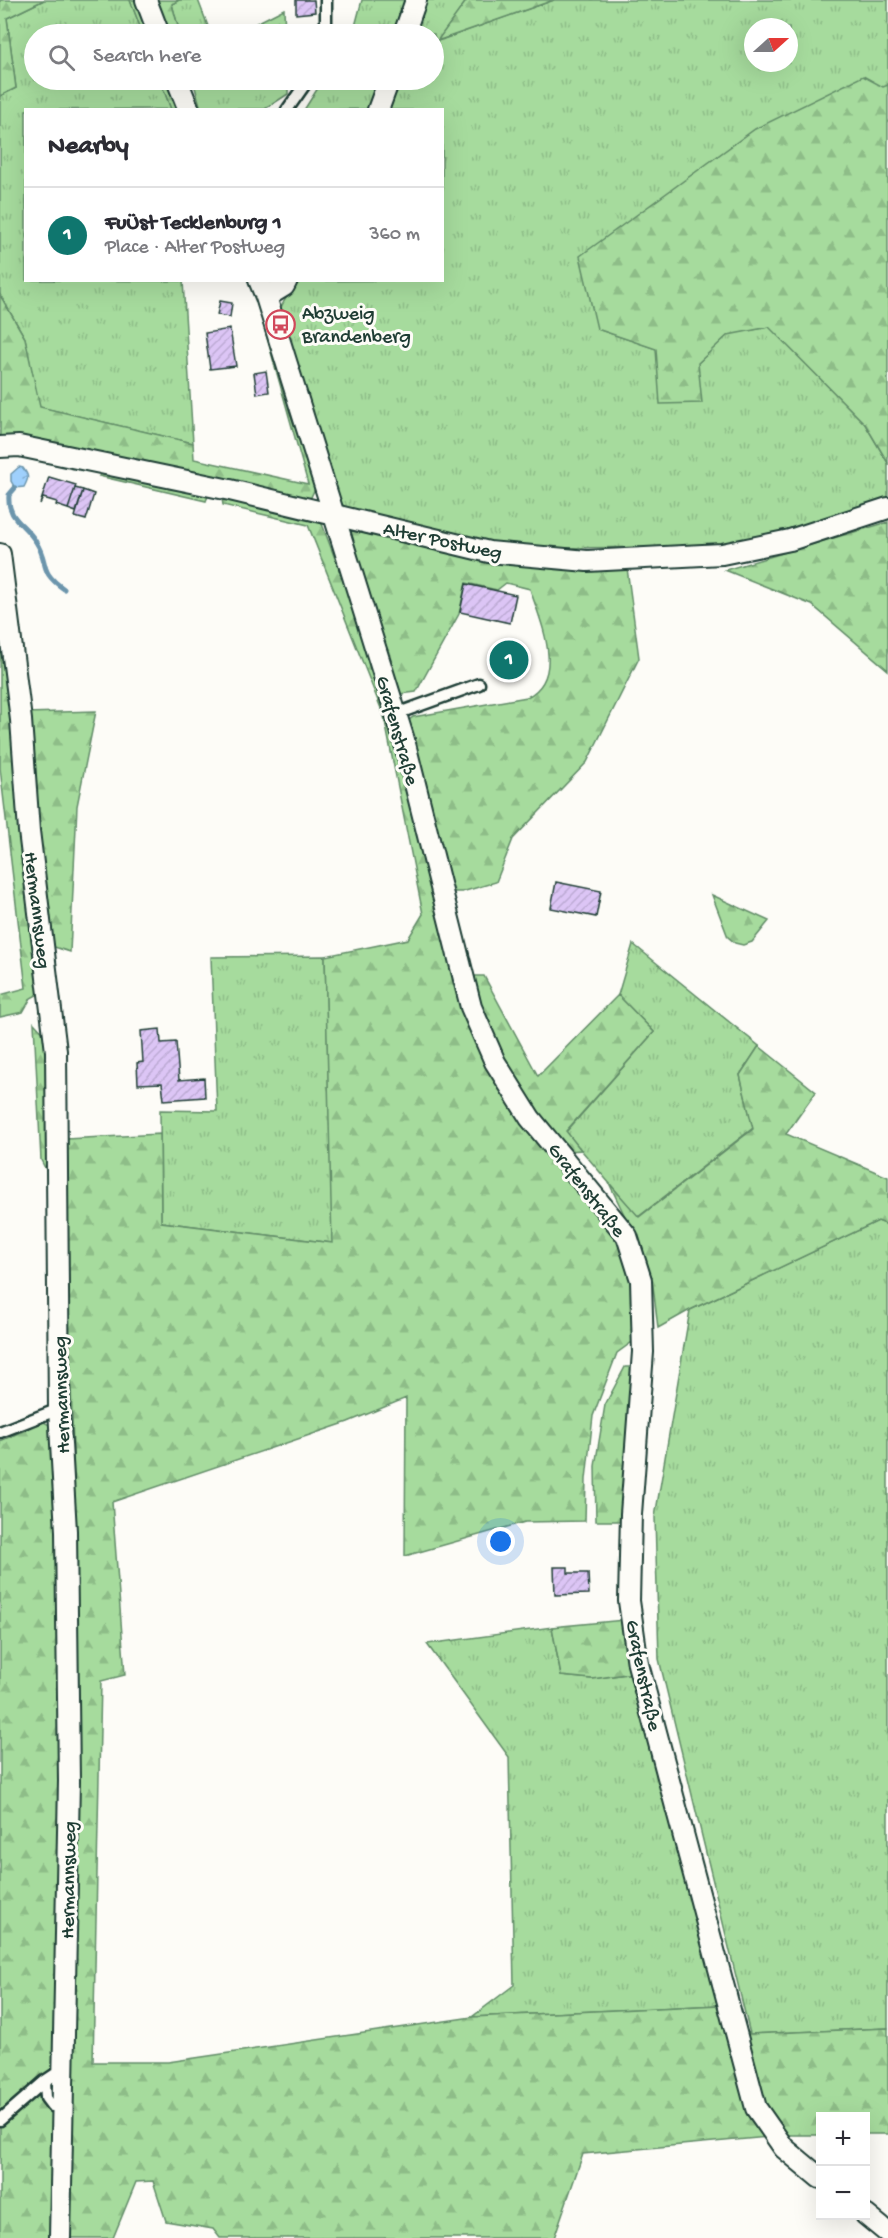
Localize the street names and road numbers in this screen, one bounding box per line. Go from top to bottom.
street label: Alter Postweg [381,519,504,566]
street label: Grafenstraße [369,674,422,789]
street label: Hermannsweg [17,851,54,970]
street label: Grafenstraße [541,1140,629,1243]
street label: Hermannsweg [50,1336,77,1454]
street label: Grafenstraße [619,1618,665,1734]
street label: Hermannsweg [58,1821,83,1939]

